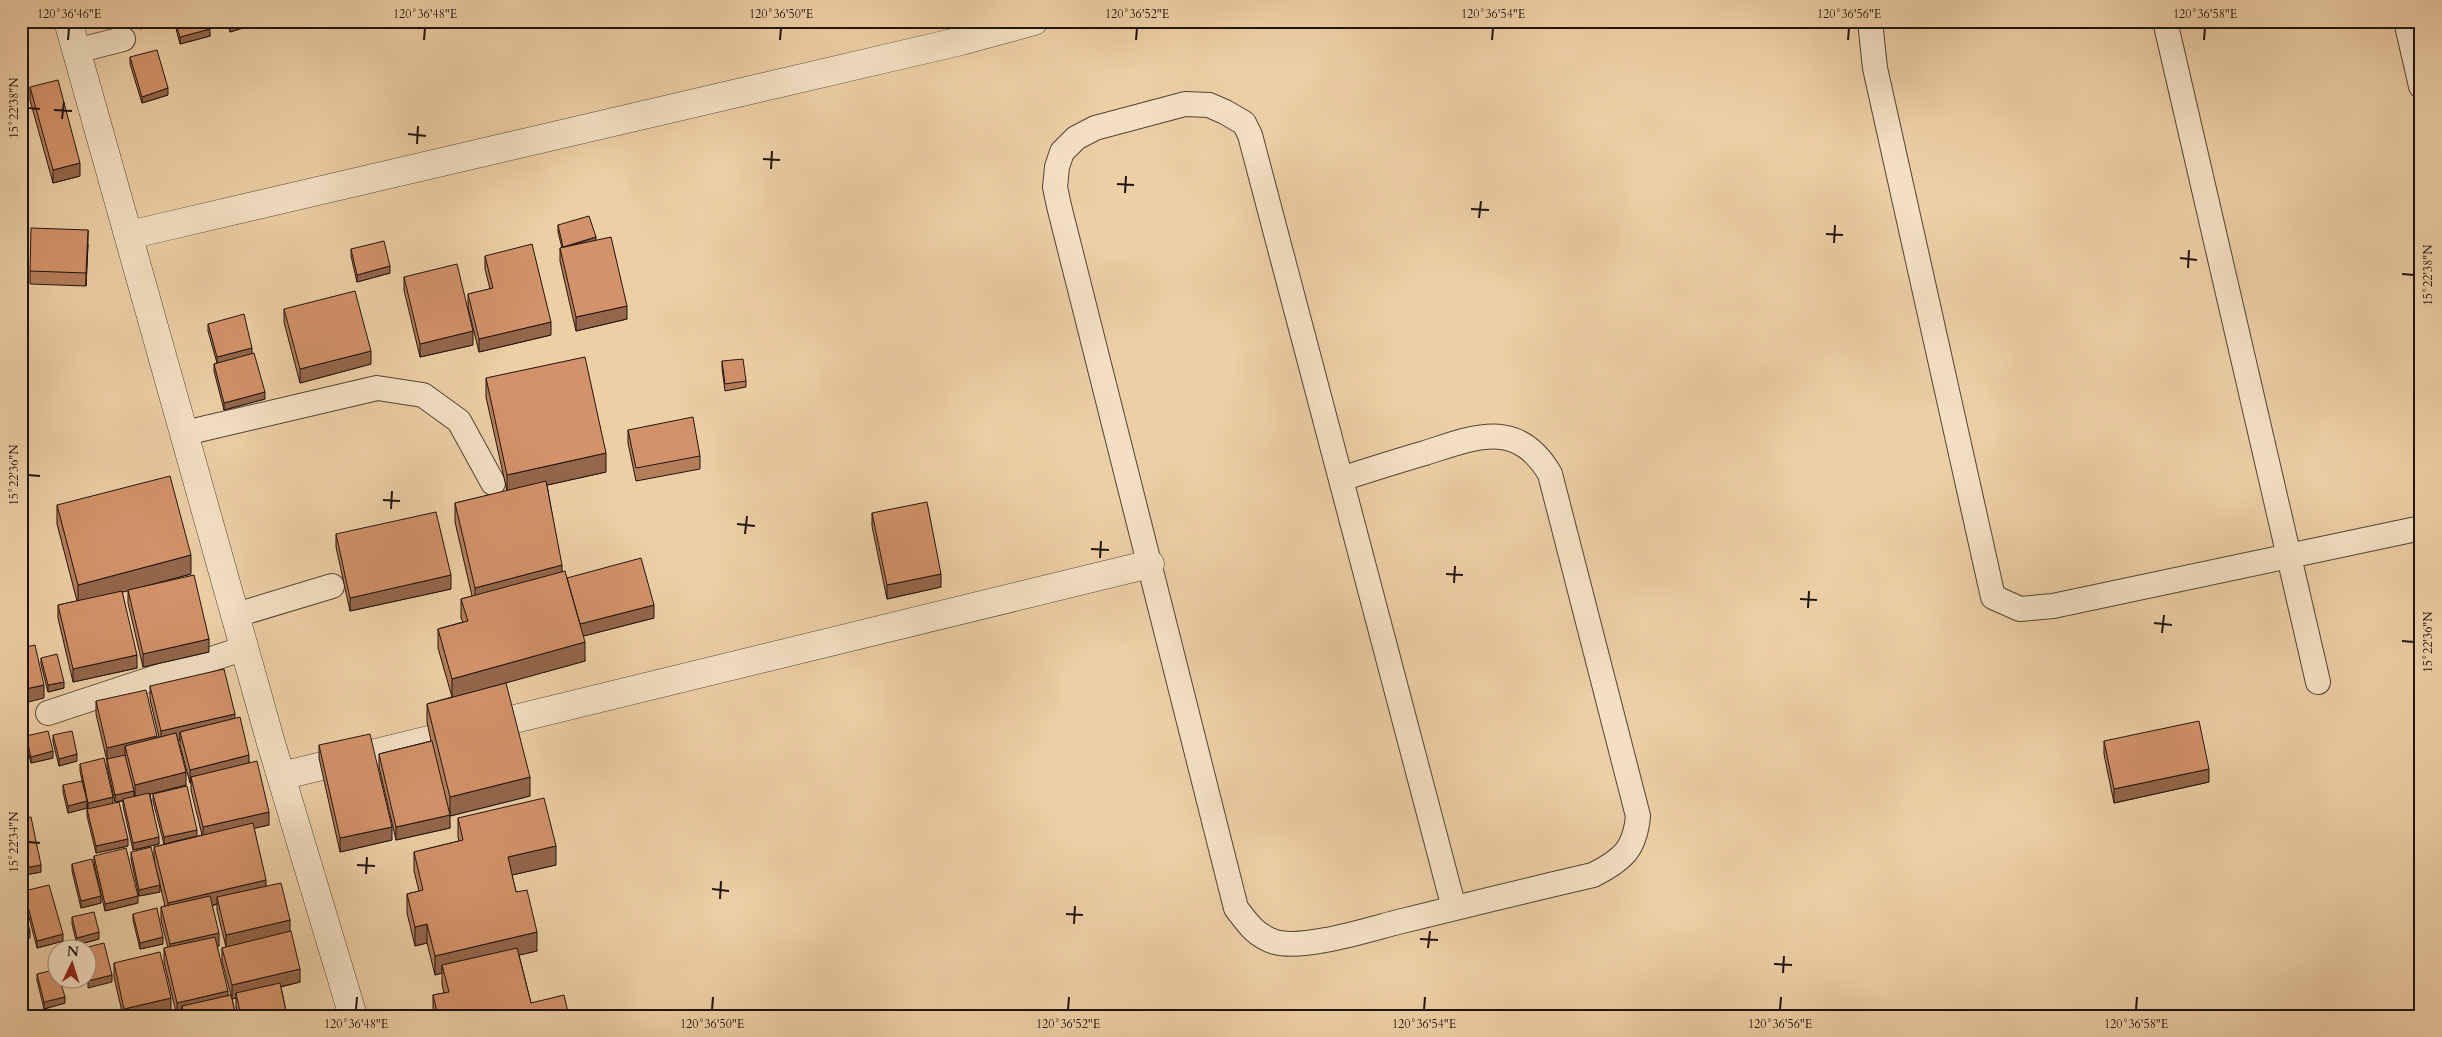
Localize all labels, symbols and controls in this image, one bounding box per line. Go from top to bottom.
text: 120°36'46"E [37,6,101,22]
text: 120°36'48"E [393,6,457,22]
text: 120°36'50"E [749,6,813,22]
text: 120°36'52"E [1105,6,1169,22]
text: 120°36'54"E [1461,6,1525,22]
text: 120°36'56"E [1817,6,1881,22]
text: 120°36'58"E [2173,6,2237,22]
text: 15°22'38"N [6,77,22,138]
text: 15°22'38"N [2420,244,2436,305]
text: 15°22'36"N [6,444,22,505]
text: 15°22'36"N [2420,611,2436,672]
text: 15°22'34"N [6,811,22,872]
north arrow [48,940,98,990]
text: N [66,942,80,961]
text: 120°36'48"E [324,1016,388,1032]
text: 120°36'50"E [680,1016,744,1032]
text: 120°36'52"E [1036,1016,1100,1032]
text: 120°36'54"E [1392,1016,1456,1032]
text: 120°36'56"E [1748,1016,1812,1032]
text: 120°36'58"E [2104,1016,2168,1032]

